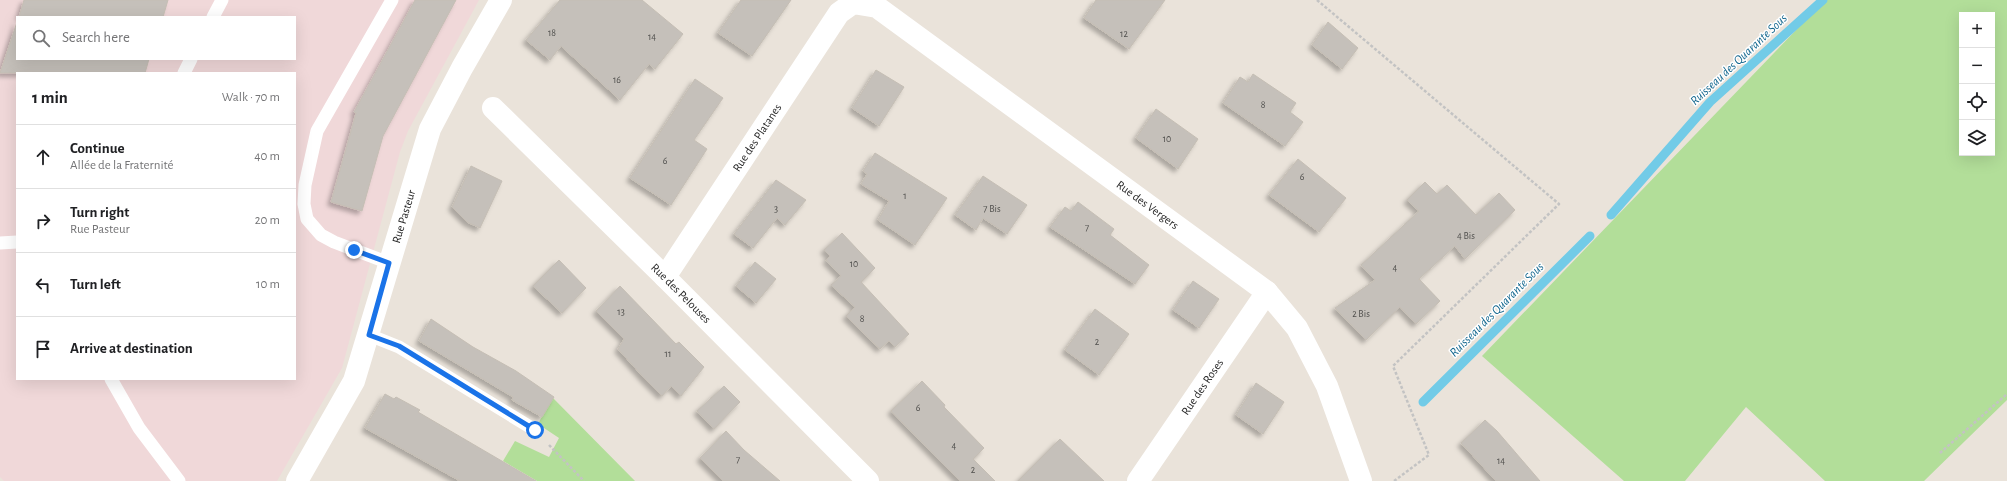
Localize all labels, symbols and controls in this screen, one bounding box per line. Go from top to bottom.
water label: Ruisseau des Quarante Sous [1688,12,1790,108]
map controls [1959,12,1995,156]
button: + [1959,12,1995,48]
search box [16,16,296,60]
icon: search [30,27,52,49]
house number: 18 [548,28,556,38]
house number: 12 [1120,29,1128,39]
text: Search here [62,30,130,45]
house number: 14 [648,32,656,42]
button: − [1959,48,1995,84]
house number: 16 [613,75,621,85]
button: locate [1959,84,1995,120]
text: 1 min [32,89,68,106]
text: Walk · 70 m [222,91,280,104]
house number: 8 [1261,100,1266,110]
street label: Rue des Platanes [730,101,784,174]
button: layers [1959,120,1995,156]
house number: 10 [1163,134,1171,144]
text: Continue [70,141,125,156]
icon: ahead [32,146,54,168]
text: 40 m [254,150,280,163]
house number: 6 [663,156,668,166]
text: Allée de la Fraternité [70,159,174,172]
house number: 6 [1300,172,1305,182]
street label: Rue des Vergers [1114,178,1181,231]
street label: Rue Pasteur [390,188,417,245]
house number: 1 [903,191,907,201]
house number: 3 [774,204,778,214]
house number: 7 Bis [983,204,1001,214]
text: Turn right [70,205,129,220]
icon: right [32,210,54,232]
text: 20 m [255,214,280,227]
text: Rue Pasteur [70,223,130,236]
house number: 7 [1085,223,1089,233]
house number: 4 Bis [1457,231,1475,241]
route end [345,241,363,259]
house number: 10 [850,259,858,269]
water label: Ruisseau des Quarante Sous [1447,260,1547,360]
street label: Rue des Pelouses [649,261,713,325]
house number: 4 [1393,263,1398,273]
icon: left [32,274,54,296]
text: Turn left [70,277,121,292]
text: 10 m [256,278,280,291]
house number: 13 [617,307,625,317]
house number: 2 Bis [1352,309,1370,319]
house number: 8 [860,314,865,324]
house number: 2 [1095,337,1100,347]
icon: arrive [32,338,54,360]
text: Arrive at destination [70,341,193,356]
house number: 11 [665,349,671,359]
street label: Rue des Roses [1179,357,1226,417]
house number: 6 [916,403,921,413]
route start [526,421,544,439]
house number: 4 [952,441,957,451]
house number: 7 [736,455,740,465]
house number: 14 [1497,456,1505,466]
house number: 2 [971,465,976,475]

